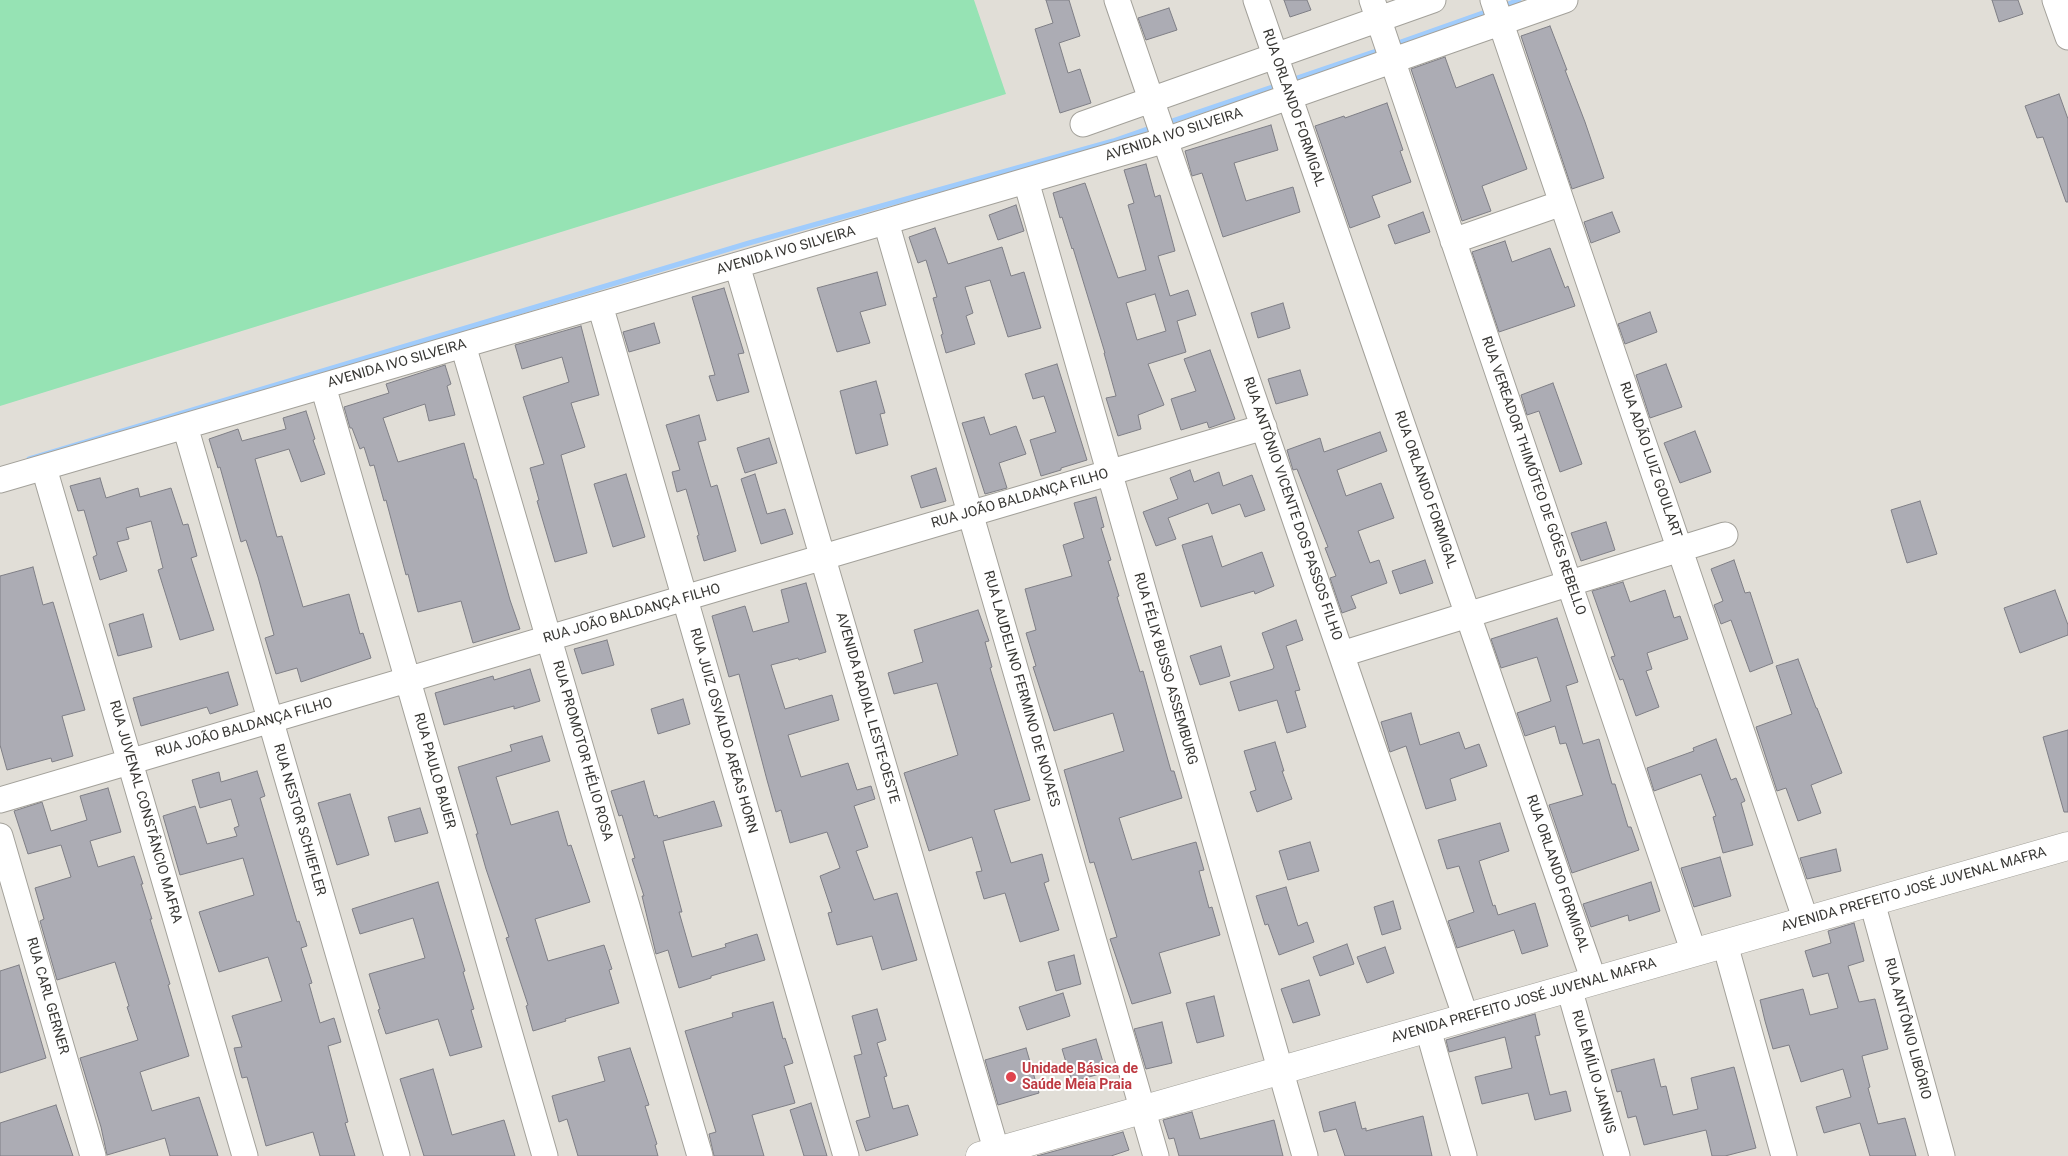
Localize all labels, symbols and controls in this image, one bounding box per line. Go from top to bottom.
street label: RUA ORLANDO FORMIGAL [1258,27,1328,189]
street label: AVENIDA IVO SILVEIRA [1103,105,1245,165]
street label: AVENIDA IVO SILVEIRA [715,223,857,279]
street label: RUA VEREADOR THIMÓTEO DE GÓES REBELLO [1477,334,1589,618]
street label: AVENIDA IVO SILVEIRA [326,336,468,392]
street label: RUA ANTÔNIO VICENTE DOS PASSOS FILHO [1239,375,1345,643]
street label: RUA ADÃO LUIZ GOULART [1615,380,1685,540]
street label: RUA ORLANDO FORMIGAL [1390,409,1460,571]
street label: RUA JOÃO BALDANÇA FILHO [929,466,1111,532]
street label: RUA LAUDELINO FERMINO DE NOVAES [979,569,1063,809]
street label: RUA FÉLIX BUSSO ASSEMBURG [1129,571,1201,767]
street label: RUA JOÃO BALDANÇA FILHO [541,581,723,647]
street label: AVENIDA RADIAL LESTE-OESTE [832,610,902,806]
street label: RUA JUIZ OSVALDO AREAS HORN [686,626,760,836]
street label: RUA PROMOTOR HÉLIO ROSA [548,659,616,843]
street label: RUA JOÃO BALDANÇA FILHO [153,695,335,761]
street label: RUA JUVENAL CONSTÂNCIO MAFRA [105,699,185,925]
street label: RUA PAULO BAUER [409,711,459,831]
street label: RUA NESTOR SCHIEFLER [269,742,329,898]
street label: RUA ORLANDO FORMIGAL [1522,793,1592,955]
street label: AVENIDA PREFEITO JOSÉ JUVENAL MAFRA [1780,844,2048,936]
street label: RUA CARL GERNER [22,936,72,1056]
street label: AVENIDA PREFEITO JOSÉ JUVENAL MAFRA [1390,955,1658,1047]
street label: RUA ANTÔNIO LIBÓRIO [1880,957,1934,1101]
street label: RUA EMÍLIO JANNIS [1567,1008,1619,1136]
place label: Unidade Básica de Saúde Meia Praia [1022,1061,1138,1094]
marker: Unidade Básica de Saúde Meia Praia [1004,1070,1018,1084]

